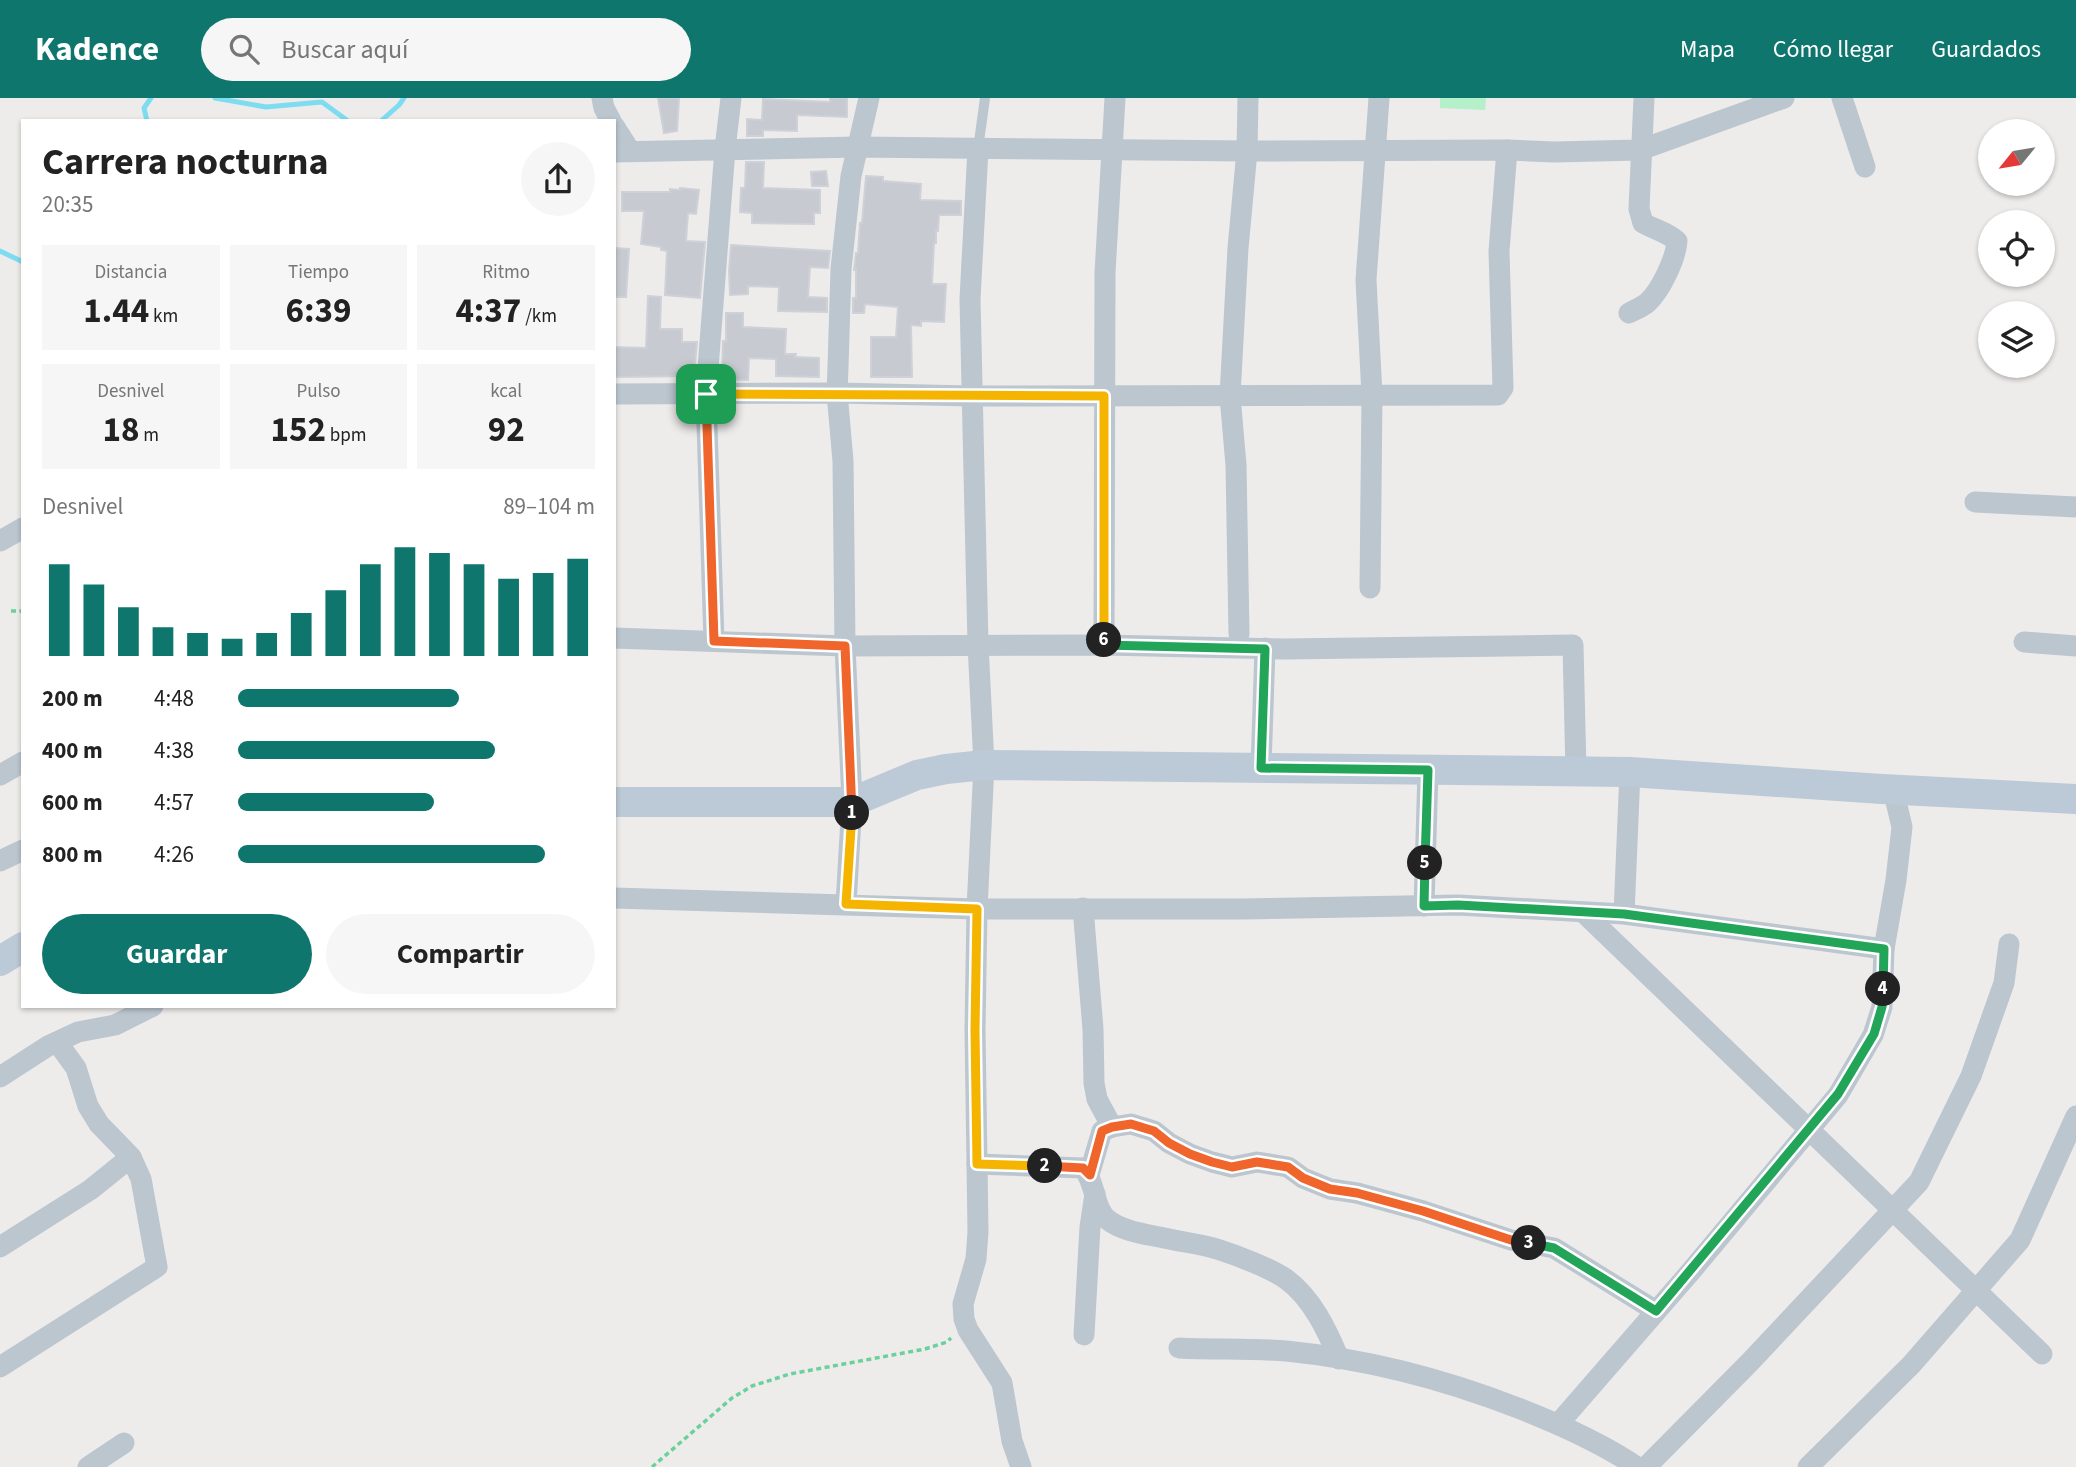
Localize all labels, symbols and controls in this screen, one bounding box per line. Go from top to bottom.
search box [201,18,691,81]
text: Kadence [35,26,159,73]
icon: search [225,30,263,68]
text: Buscar aquí [281,31,409,68]
text: Mapa [1680,32,1735,67]
text: Cómo llegar [1773,32,1893,67]
text: Guardados [1931,32,2041,67]
north arrow [1978,119,2054,196]
map controls [1978,119,2055,378]
text: Carrera nocturna [42,135,329,189]
button: share [521,142,595,216]
text: 20:35 [42,188,93,221]
button: locate [1978,210,2055,287]
text: Distancia [94,259,167,286]
text: Tiempo [288,259,349,286]
text: Ritmo [482,259,530,286]
text: 1.44 [83,286,149,336]
text: 6:39 [286,286,351,336]
text: 4:37 [455,286,521,336]
button: layers [1978,301,2055,378]
text: km [149,303,178,330]
text: /km [521,303,557,330]
pin [676,364,736,424]
icon: arrive [687,375,725,413]
text: Desnivel [97,378,164,405]
text: Pulso [296,378,341,405]
text: kcal [490,378,522,405]
text: 18 [103,405,140,455]
text: 152 [270,405,326,455]
text: 92 [488,405,525,455]
text: m [140,422,159,449]
text: bpm [326,422,367,449]
text: Desnivel [42,490,123,523]
text: 89–104 m [503,490,595,523]
pin: 6 [1086,622,1122,658]
text: 6 [1098,626,1109,653]
text: 200 m [42,682,103,715]
text: 4:48 [154,682,194,715]
text: 400 m [42,734,103,767]
text: 4:38 [154,734,194,767]
text: 600 m [42,786,103,819]
text: 4:57 [154,786,194,819]
pin: 1 [834,796,870,830]
text: 1 [846,799,857,826]
text: 800 m [42,838,103,871]
text: 4:26 [154,838,194,871]
pin: 5 [1408,846,1442,880]
text: 5 [1419,849,1430,876]
button: Guardar [42,914,312,994]
button: Compartir [326,914,595,994]
pin: 4 [1866,972,1900,1006]
text: 4 [1877,975,1888,1002]
pin: 2 [1028,1148,1062,1184]
text: 2 [1039,1152,1050,1179]
pin: 3 [1512,1226,1546,1260]
text: 3 [1523,1229,1534,1256]

